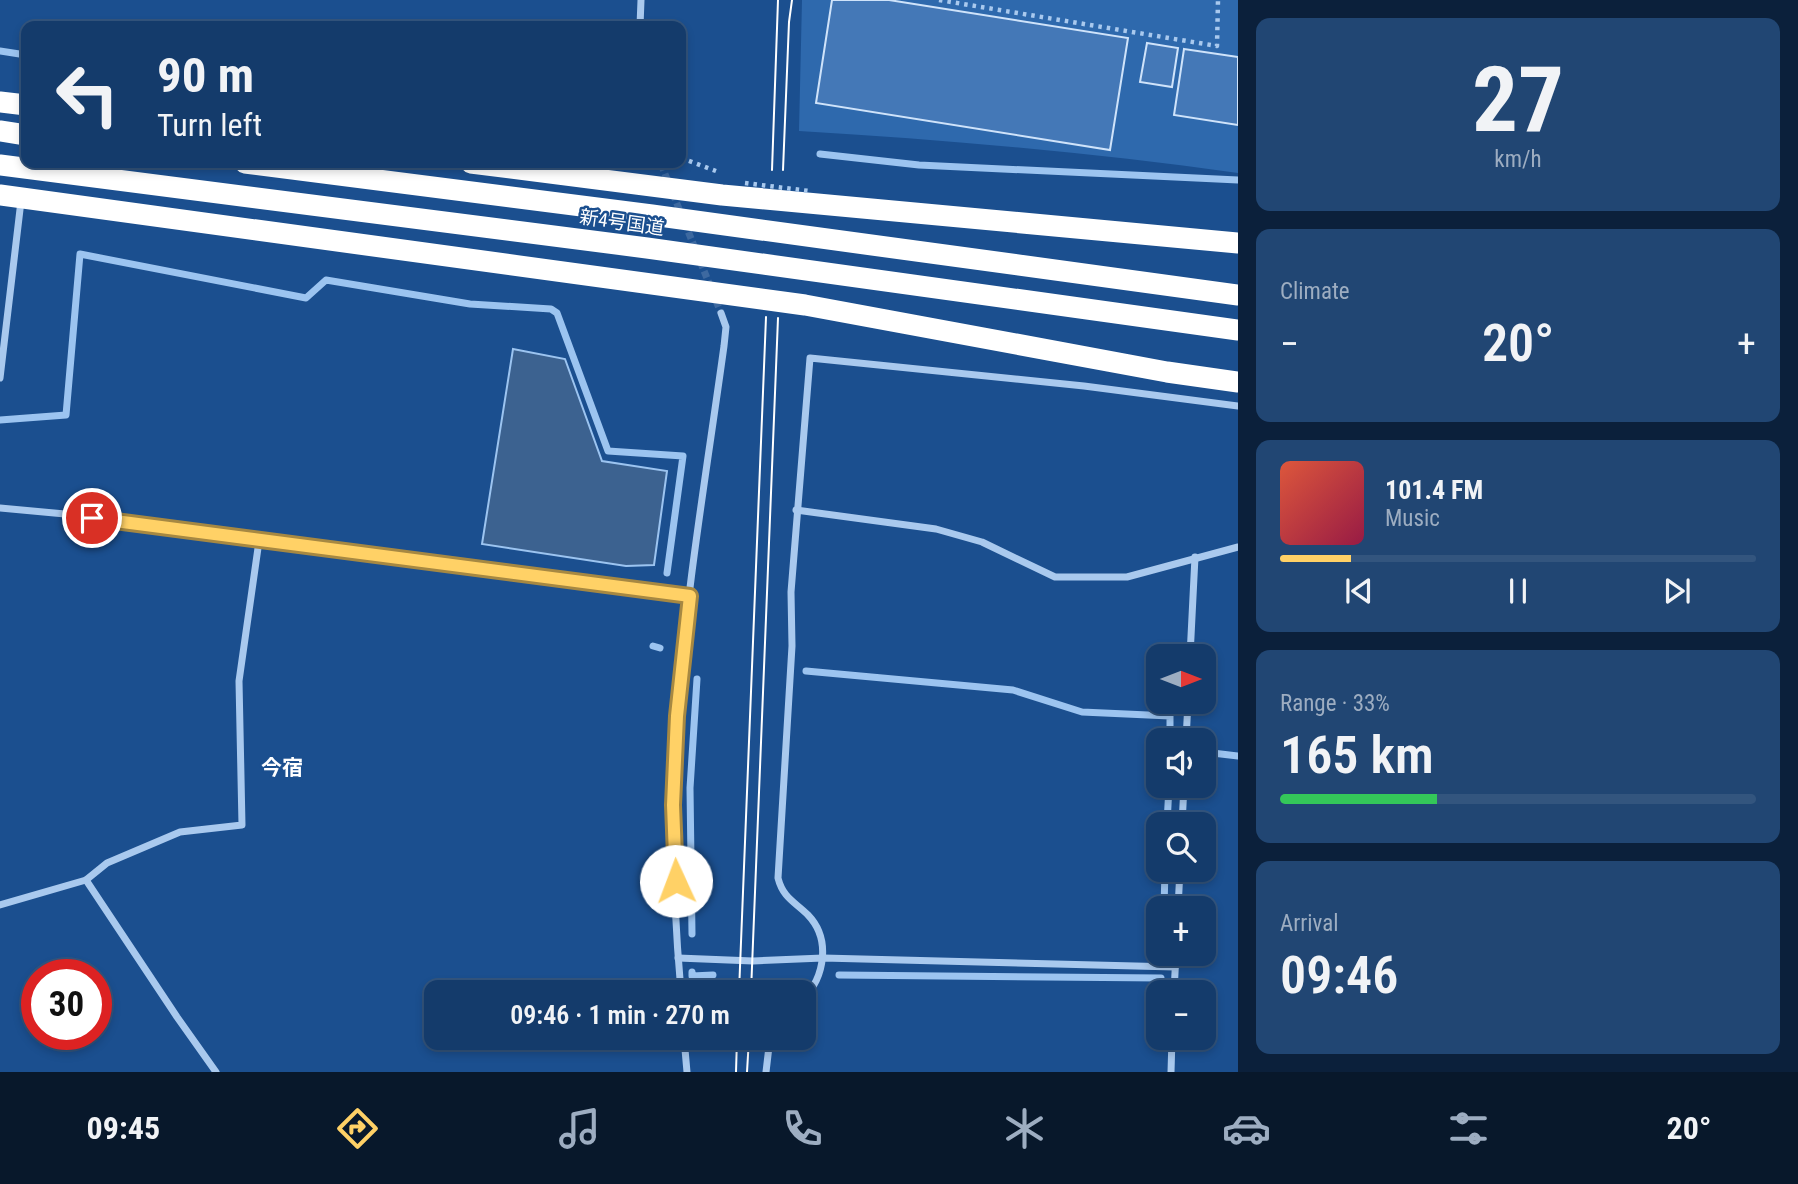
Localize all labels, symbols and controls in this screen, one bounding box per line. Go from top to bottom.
text: 90 m [157,47,254,104]
text: 27 [1472,47,1564,153]
icon: left [42,49,133,140]
text: Turn left [157,106,262,144]
text: km/h [1494,146,1542,173]
street label: 新4号国道 [578,205,666,240]
text: Climate [1280,278,1350,305]
text: 20° [1482,313,1554,374]
text: − [1280,322,1299,366]
text: + [1737,322,1756,366]
text: 101.4 FM [1385,475,1483,505]
pin [62,488,122,548]
icon: arrive [73,499,111,537]
text: Music [1385,505,1440,532]
icon: previous [1340,572,1378,610]
icon: pause [1499,572,1537,610]
icon: next [1658,572,1696,610]
north arrow [1146,644,1216,714]
map controls [1146,644,1216,1050]
text: Range · 33% [1280,690,1390,717]
text: 165 km [1280,725,1434,786]
button: sound [1146,728,1216,798]
district label: 今宿 [261,756,303,780]
button: search [1146,812,1216,882]
position arrow [639,844,713,918]
button: + [1146,896,1216,966]
text: Arrival [1280,910,1339,937]
text: 09:46 [1280,945,1398,1006]
speed limit sign: 30 [21,959,112,1050]
button: − [1146,980,1216,1050]
text: 09:46 · 1 min · 270 m [510,1000,730,1030]
icon: directions [333,1104,382,1153]
icon: music [555,1104,604,1153]
icon: phone [778,1104,827,1153]
icon: climate [1000,1104,1049,1153]
icon: car [1222,1104,1271,1153]
icon: filters [1444,1104,1493,1153]
text: 09:45 [87,1109,160,1147]
text: 20° [1667,1109,1711,1147]

